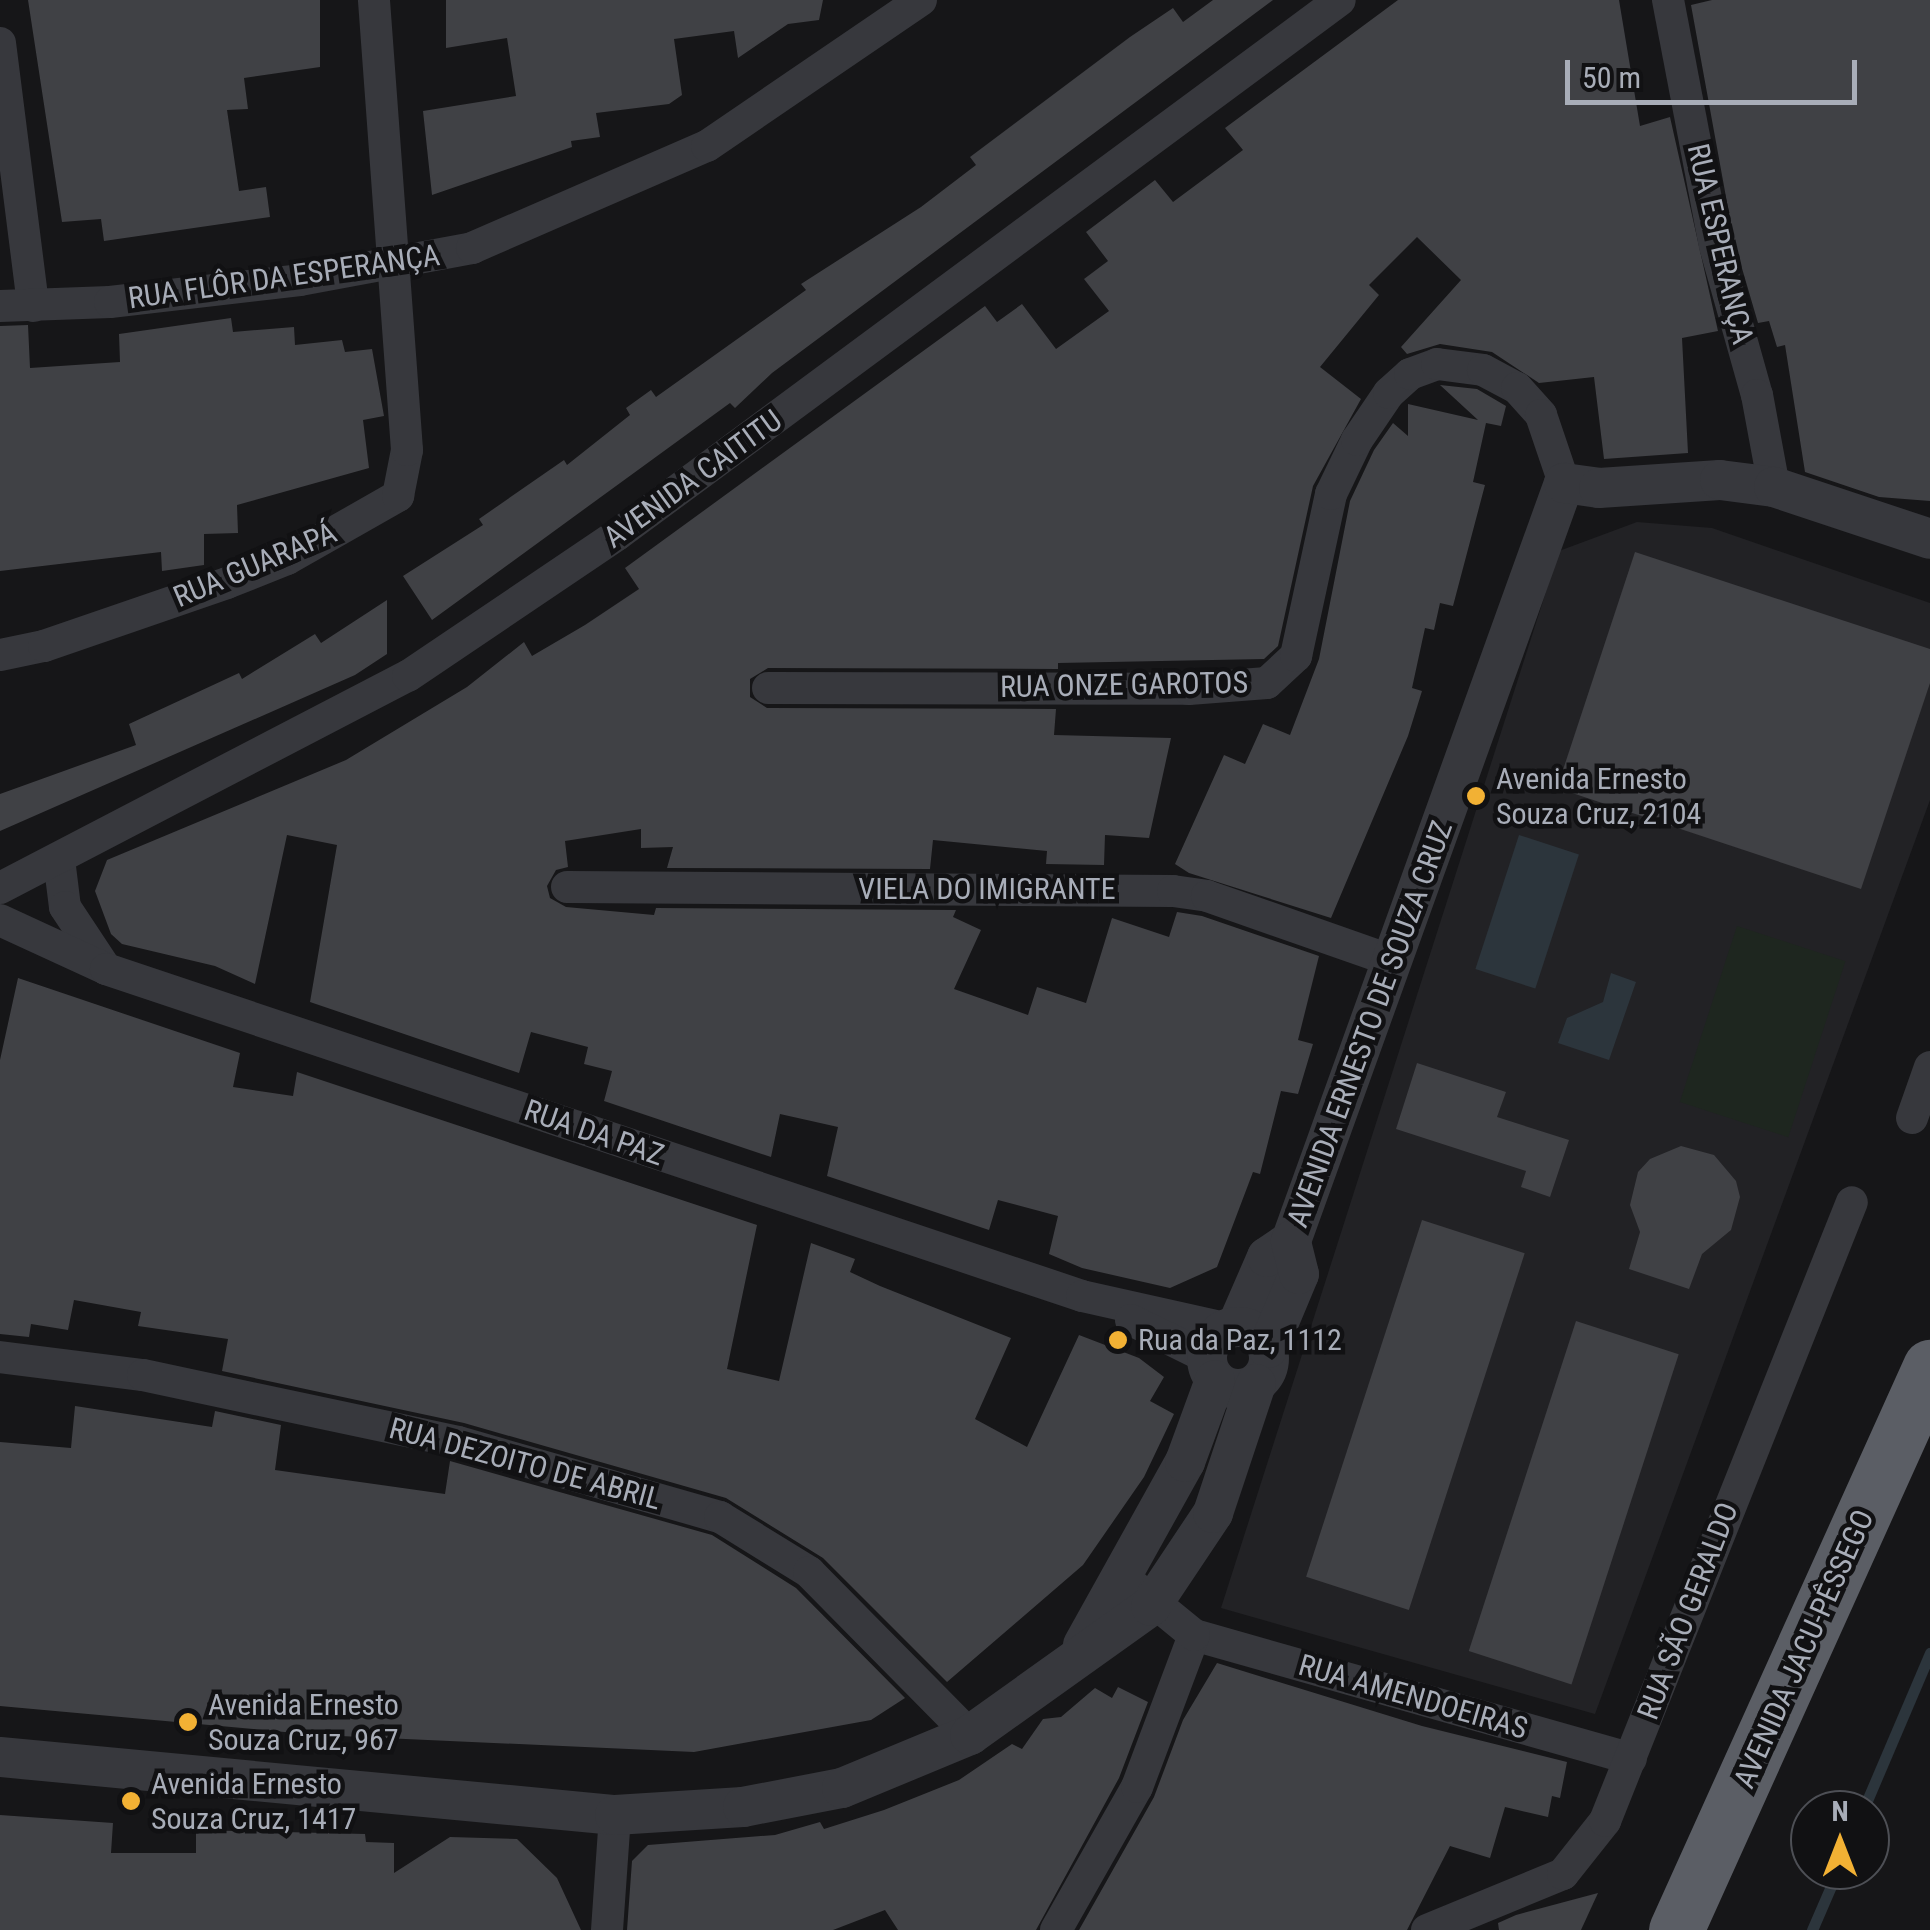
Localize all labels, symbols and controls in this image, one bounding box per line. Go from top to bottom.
scale bar [1570,40,1862,102]
text: 50 m [1582,60,1641,95]
street label: RUA ESPERANÇA [1679,140,1761,348]
street label: RUA FLÔR DA ESPERANÇA [126,237,442,317]
street label: AVENIDA CAITITU [597,402,789,556]
street label: RUA GUARAPÁ [168,515,342,615]
street label: RUA ONZE GAROTOS [1000,665,1248,705]
place label: Avenida Ernesto Souza Cruz, 2104 [1496,761,1701,832]
marker: Avenida Ernesto Souza Cruz, 2104 [1465,785,1487,807]
street label: AVENIDA ERNESTO DE SOUZA CRUZ [1280,816,1460,1232]
street label: VIELA DO IMIGRANTE [858,871,1116,907]
street label: RUA DA PAZ [519,1092,669,1174]
place label: Rua da Paz, 1112 [1138,1322,1342,1358]
marker: Rua da Paz, 1112 [1107,1329,1129,1351]
street label: RUA DEZOITO DE ABRIL [385,1410,665,1518]
street label: RUA SÃO GERALDO [1630,1497,1746,1725]
street label: AVENIDA JACU-PÊSSEGO [1726,1504,1882,1794]
street label: RUA AMENDOEIRAS [1294,1647,1532,1747]
place label: Avenida Ernesto Souza Cruz, 967 [208,1687,399,1758]
marker: Avenida Ernesto Souza Cruz, 967 [177,1711,199,1733]
place label: Avenida Ernesto Souza Cruz, 1417 [151,1766,356,1836]
marker: Avenida Ernesto Souza Cruz, 1417 [120,1790,142,1812]
north arrow [1790,1790,1890,1890]
text: N [1831,1795,1849,1828]

